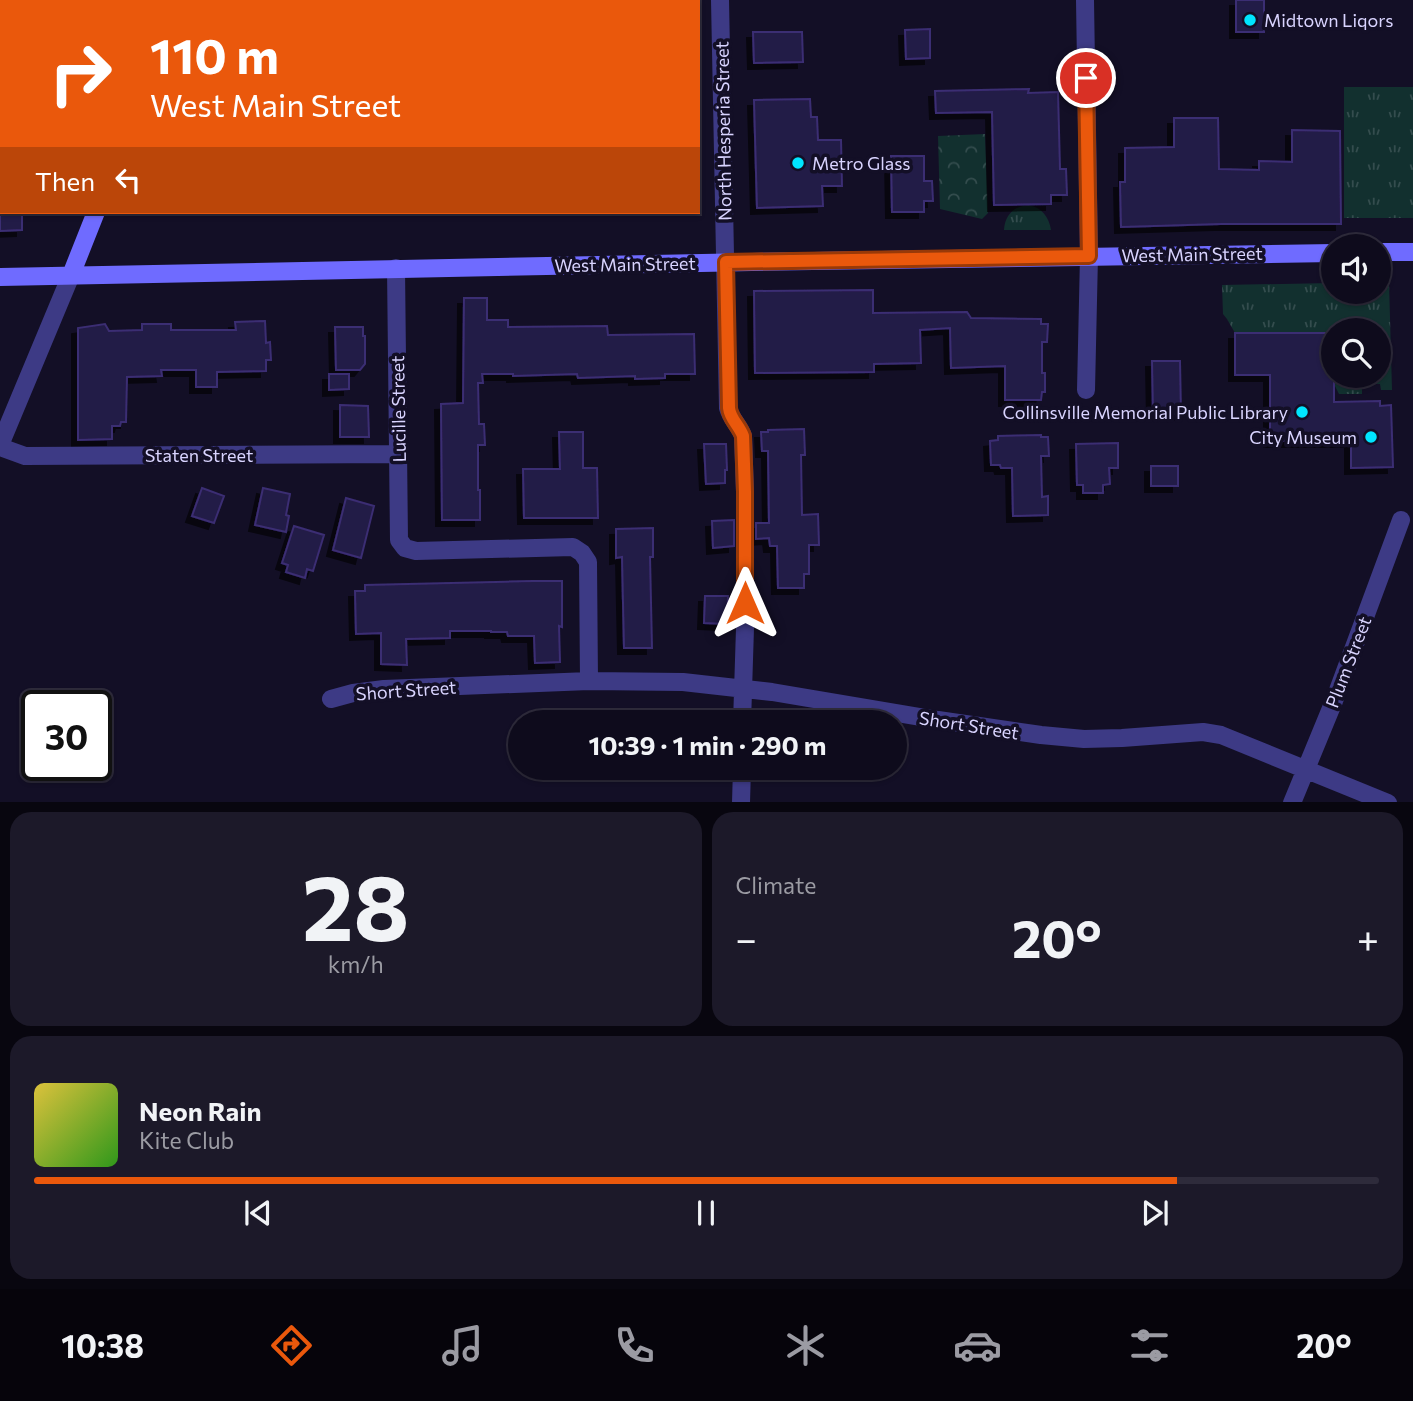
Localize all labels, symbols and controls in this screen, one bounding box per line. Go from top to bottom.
place label: Midtown Liqors [1264,9,1393,31]
marker: Midtown Liqors [1242,12,1258,28]
text: 110 m [150,24,279,84]
icon: right [35,28,126,119]
street label: North Hesperia Street [710,41,736,221]
pin [1056,48,1116,108]
icon: arrive [1067,59,1105,97]
text: West Main Street [150,84,401,124]
place label: Metro Glass [812,152,911,174]
marker: Metro Glass [790,155,806,171]
icon: left [109,161,147,199]
text: Then [35,165,95,196]
map controls [1321,234,1391,388]
button: sound [1321,234,1391,304]
street label: West Main Street [1121,242,1263,266]
street label: West Main Street [554,252,696,276]
button: search [1321,318,1391,388]
street label: Lucille Street [386,355,410,463]
place label: Collinsville Memorial Public Library [1002,401,1288,423]
marker: Collinsville Memorial Public Library [1294,404,1310,420]
place label: City Museum [1249,426,1357,448]
marker: City Museum [1363,429,1379,445]
street label: Staten Street [145,444,253,466]
position arrow [708,566,782,640]
street label: Plum Street [1321,613,1375,711]
street label: Short Street [355,676,457,704]
speed limit sign: 30 [21,690,112,781]
street label: Short Street [918,706,1020,744]
text: 10:39 · 1 min · 290 m [588,729,827,760]
text: 28 [302,848,410,960]
text: Climate [736,871,817,899]
text: 20° [1012,905,1102,969]
text: − [736,914,757,961]
text: + [1357,914,1379,961]
text: km/h [328,950,384,978]
text: Neon Rain [139,1095,262,1126]
text: Kite Club [139,1126,234,1154]
icon: previous [239,1194,277,1232]
icon: pause [687,1194,725,1232]
icon: next [1136,1194,1174,1232]
icon: directions [267,1321,316,1370]
icon: music [438,1321,487,1370]
icon: phone [610,1321,659,1370]
icon: climate [781,1321,830,1370]
icon: car [953,1321,1002,1370]
icon: filters [1125,1321,1174,1370]
text: 10:38 [61,1325,144,1365]
text: 20° [1296,1325,1352,1365]

